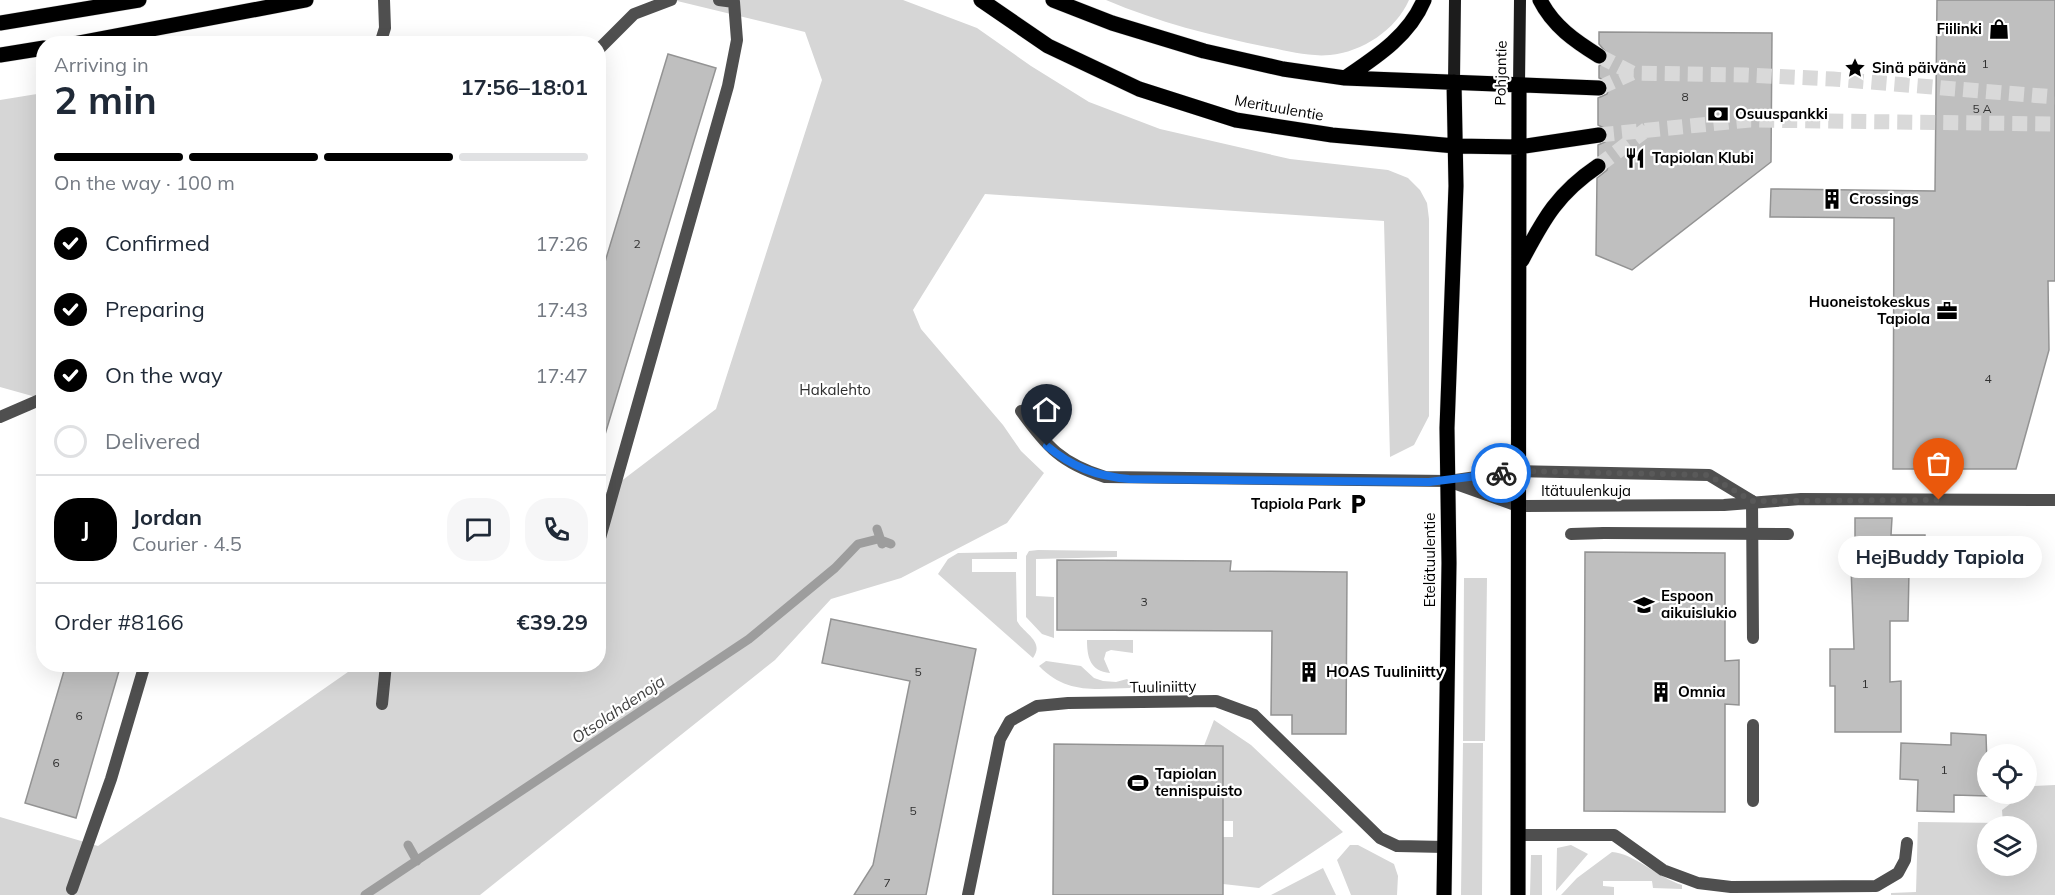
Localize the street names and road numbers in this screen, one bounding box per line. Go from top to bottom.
street label: Pohjantie [1490,40,1511,106]
street label: Merituulentie [1233,90,1325,125]
street label: Itätuulenkuja [1541,481,1631,500]
street label: Etelätuulentie [1420,513,1439,607]
street label: Tuuliniitty [1129,676,1197,697]

